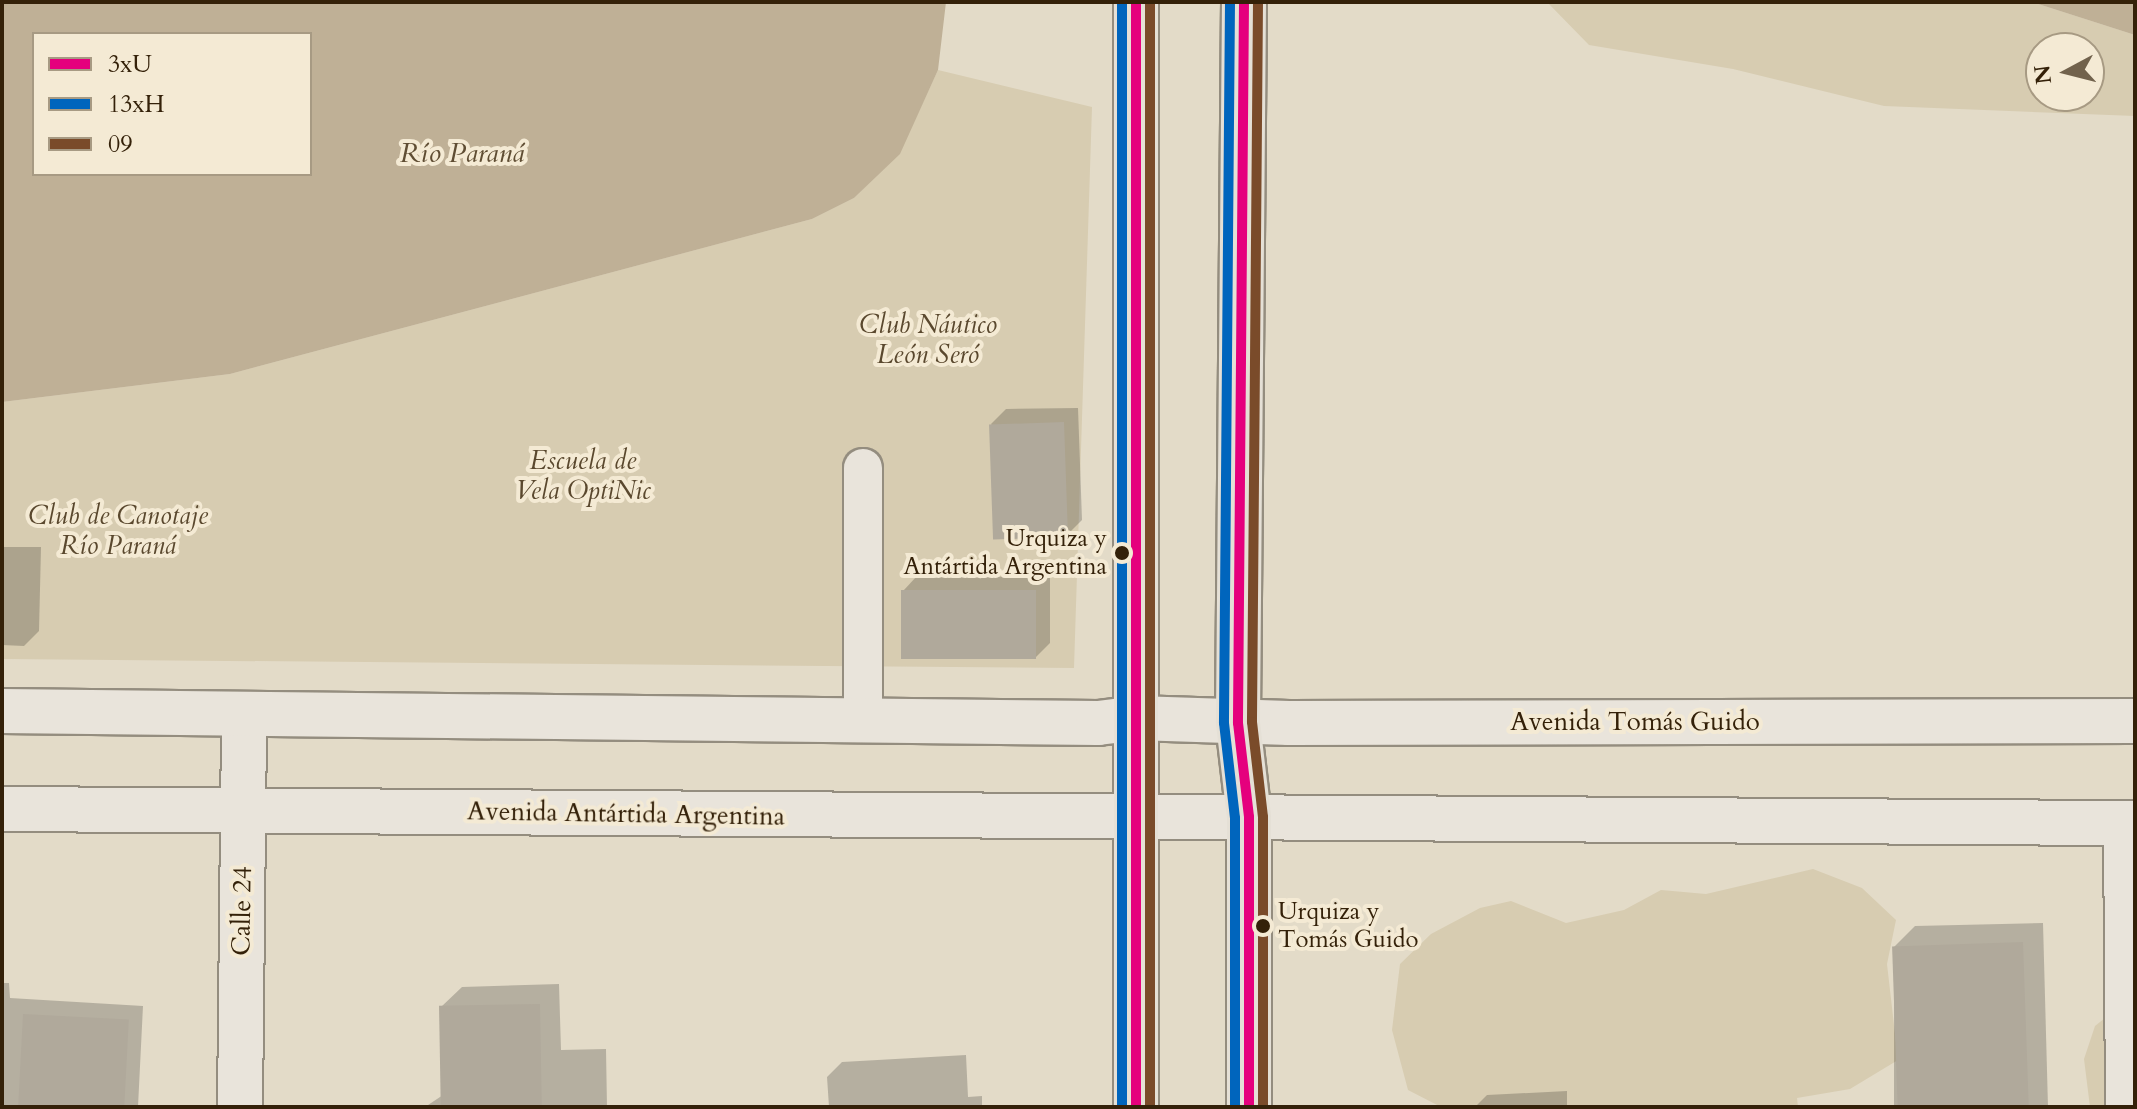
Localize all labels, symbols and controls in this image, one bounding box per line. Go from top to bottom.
legend [32,32,312,176]
north arrow [2025,32,2105,112]
text: 3xU [108,48,152,81]
text: N [2027,63,2059,86]
text: 13xH [108,88,165,121]
text: 09 [108,128,133,161]
water label: Río Paraná [400,136,524,170]
park label: Club Náutico León Seró [859,309,997,370]
park label: Escuela de Vela OptiNic [515,445,651,506]
park label: Club de Canotaje Río Paraná [28,500,208,562]
place label: Urquiza y Antártida Argentina [903,525,1107,581]
marker: Urquiza y Antártida Argentina [1114,545,1130,561]
street label: Avenida Tomás Guido [1510,706,1760,738]
street label: Avenida Antártida Argentina [467,796,785,832]
street label: Calle 24 [226,866,258,956]
place label: Urquiza y Tomás Guido [1278,898,1418,954]
marker: Urquiza y Tomás Guido [1255,918,1271,934]

